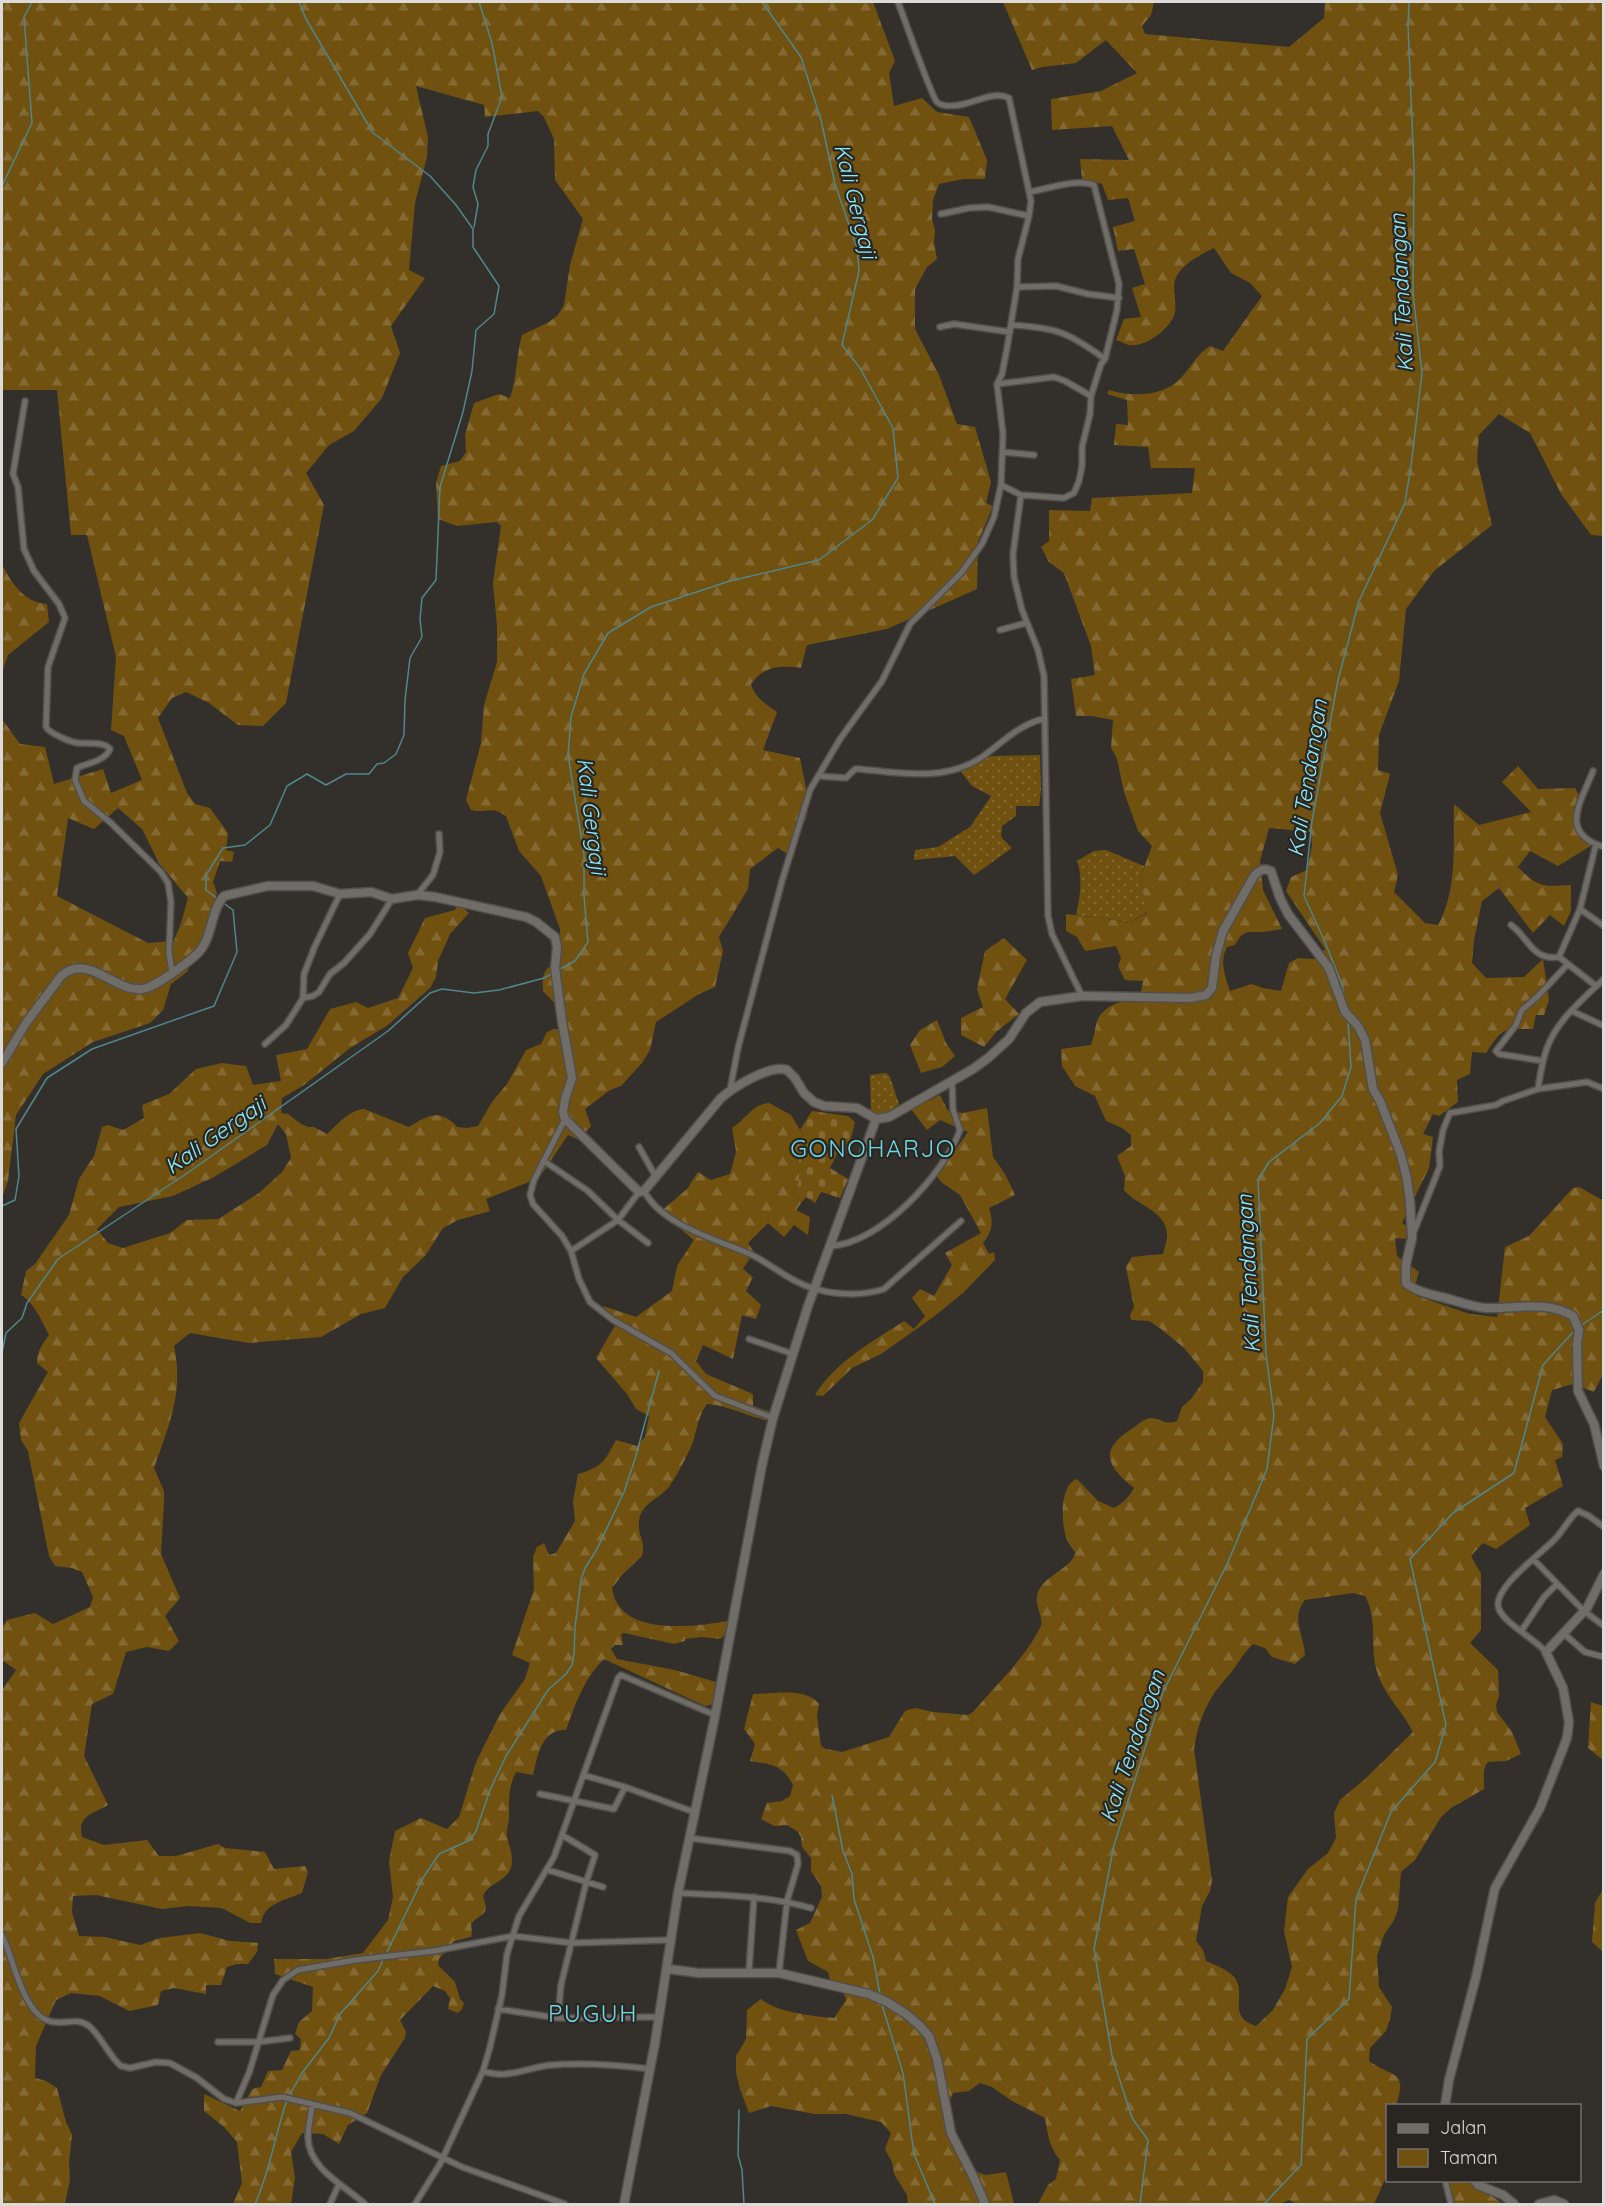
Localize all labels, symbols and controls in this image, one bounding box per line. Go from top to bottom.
water label: Kali Gergaji [828,141,884,264]
water label: Kali Tendangan [1383,212,1419,373]
water label: Kali Tendangan [1281,696,1333,859]
water label: Kali Gergaji [571,756,613,878]
water label: Kali Gergaji [159,1089,273,1180]
district label: GONOHARJO [790,1133,956,1163]
water label: Kali Tendangan [1230,1193,1266,1354]
water label: Kali Tendangan [1093,1665,1172,1826]
district label: PUGUH [548,1998,638,2028]
legend [1386,2104,1581,2182]
text: Jalan [1440,2116,1487,2139]
text: Taman [1440,2146,1498,2169]

